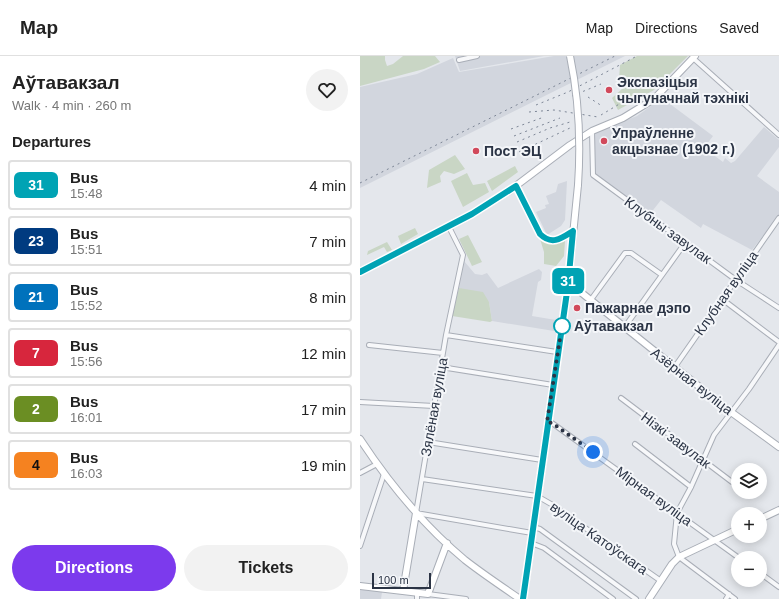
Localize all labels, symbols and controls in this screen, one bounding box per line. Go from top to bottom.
text: Map [20,17,58,38]
text: Map [586,20,613,36]
text: Directions [635,20,697,36]
text: Saved [719,20,759,36]
button: heart [306,69,348,111]
text: Аўтавакзал [12,72,120,93]
place label: Экспазіцыя чыгуначнай тэхнікі [617,74,749,106]
marker: Экспазіцыя чыгуначнай тэхнікі [604,85,614,95]
text: Walk · 4 min · 260 m [12,98,131,113]
place label: Упраўленне акцызнае (1902 г.) [612,125,735,157]
text: Departures [12,133,91,150]
marker: Упраўленне акцызнае (1902 г.) [599,136,609,146]
place label: Пост ЭЦ [484,143,542,159]
marker: Пост ЭЦ [471,146,481,156]
text: Bus [70,169,98,186]
text: 31 [28,177,44,193]
text: 4 min [309,177,346,194]
text: 15:48 [70,186,103,201]
street label: Клубны завулак [622,193,715,267]
text: Bus [70,225,98,242]
text: 23 [28,233,44,249]
text: 7 min [309,233,346,250]
text: 15:51 [70,242,103,257]
street label: Клубная вуліца [691,248,761,338]
line badge: 31 [550,268,586,294]
text: 31 [560,273,576,289]
text: Bus [70,281,98,298]
text: 21 [28,289,44,305]
text: 8 min [309,289,346,306]
text: 15:52 [70,298,103,313]
place label: Пажарнае дэпо [585,300,691,316]
marker: Пажарнае дэпо [572,303,582,313]
marker: Аўтавакзал [553,317,571,335]
place label: Аўтавакзал [574,318,653,334]
text: Bus [70,337,98,354]
street label: Азёрная вуліца [648,344,736,418]
text: 7 [32,345,40,361]
text: 12 min [301,345,346,362]
text: 15:56 [70,354,103,369]
street label: Зялёная вуліца [417,356,451,458]
text: Bus [70,393,98,410]
text: 2 [32,401,40,417]
text: 17 min [301,401,346,418]
street label: Нізкі завулак [638,409,715,472]
text: 16:01 [70,410,103,425]
your location [583,442,603,462]
text: Bus [70,449,98,466]
text: 4 [32,457,40,473]
text: 19 min [301,457,346,474]
street label: Мірная вуліца [613,463,695,529]
map controls [731,463,767,587]
button: layers [731,463,767,499]
text: 16:03 [70,466,103,481]
street label: вуліца Катоўскага [547,498,651,578]
button: + [731,507,767,543]
button: Directions [12,545,176,591]
button: Tickets [184,545,348,591]
button: − [731,551,767,587]
scale bar [372,571,431,590]
text: 100 m [378,574,409,586]

